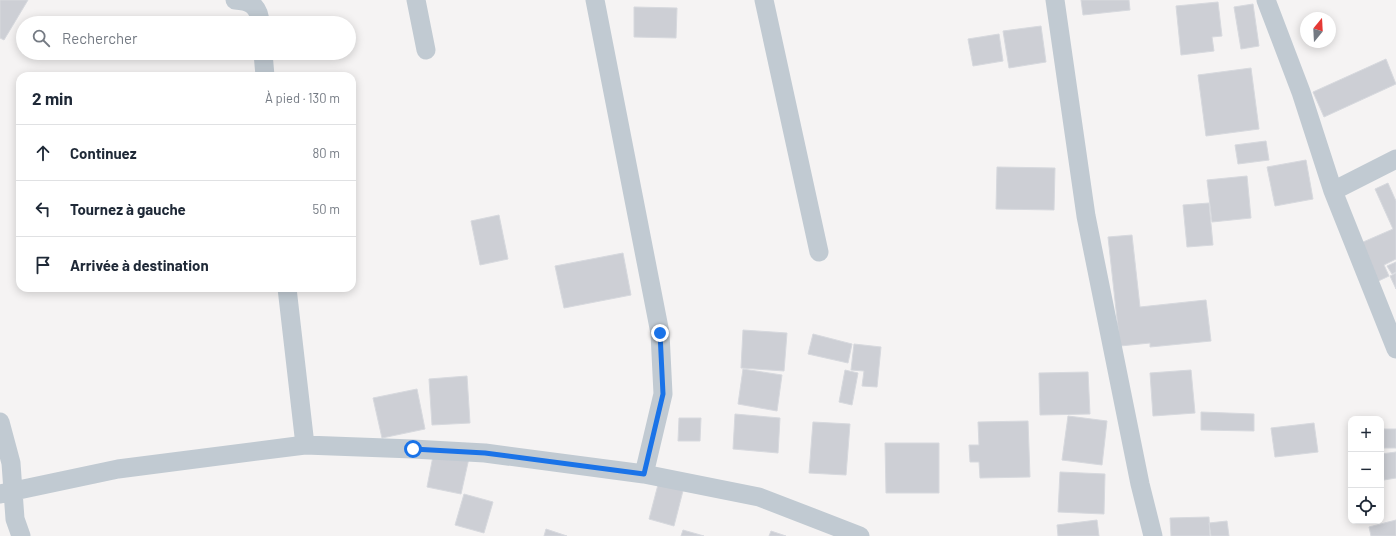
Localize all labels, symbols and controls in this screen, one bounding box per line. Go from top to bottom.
north arrow [1300,12,1336,48]
search box [16,16,356,60]
icon: search [30,27,52,49]
text: Rechercher [62,29,138,47]
text: 2 min [32,88,73,108]
text: À pied · 130 m [265,90,340,106]
icon: ahead [32,142,54,164]
text: Continuez [70,144,137,162]
text: 80 m [313,145,340,161]
icon: left [32,198,54,220]
text: Tournez à gauche [70,200,186,218]
text: 50 m [313,201,340,217]
icon: arrive [32,254,54,276]
text: Arrivée à destination [70,256,209,274]
route end [651,324,669,342]
map controls [1348,416,1384,524]
button: + [1348,416,1384,452]
route start [404,440,422,458]
button: − [1348,452,1384,488]
button: locate [1348,488,1384,524]

